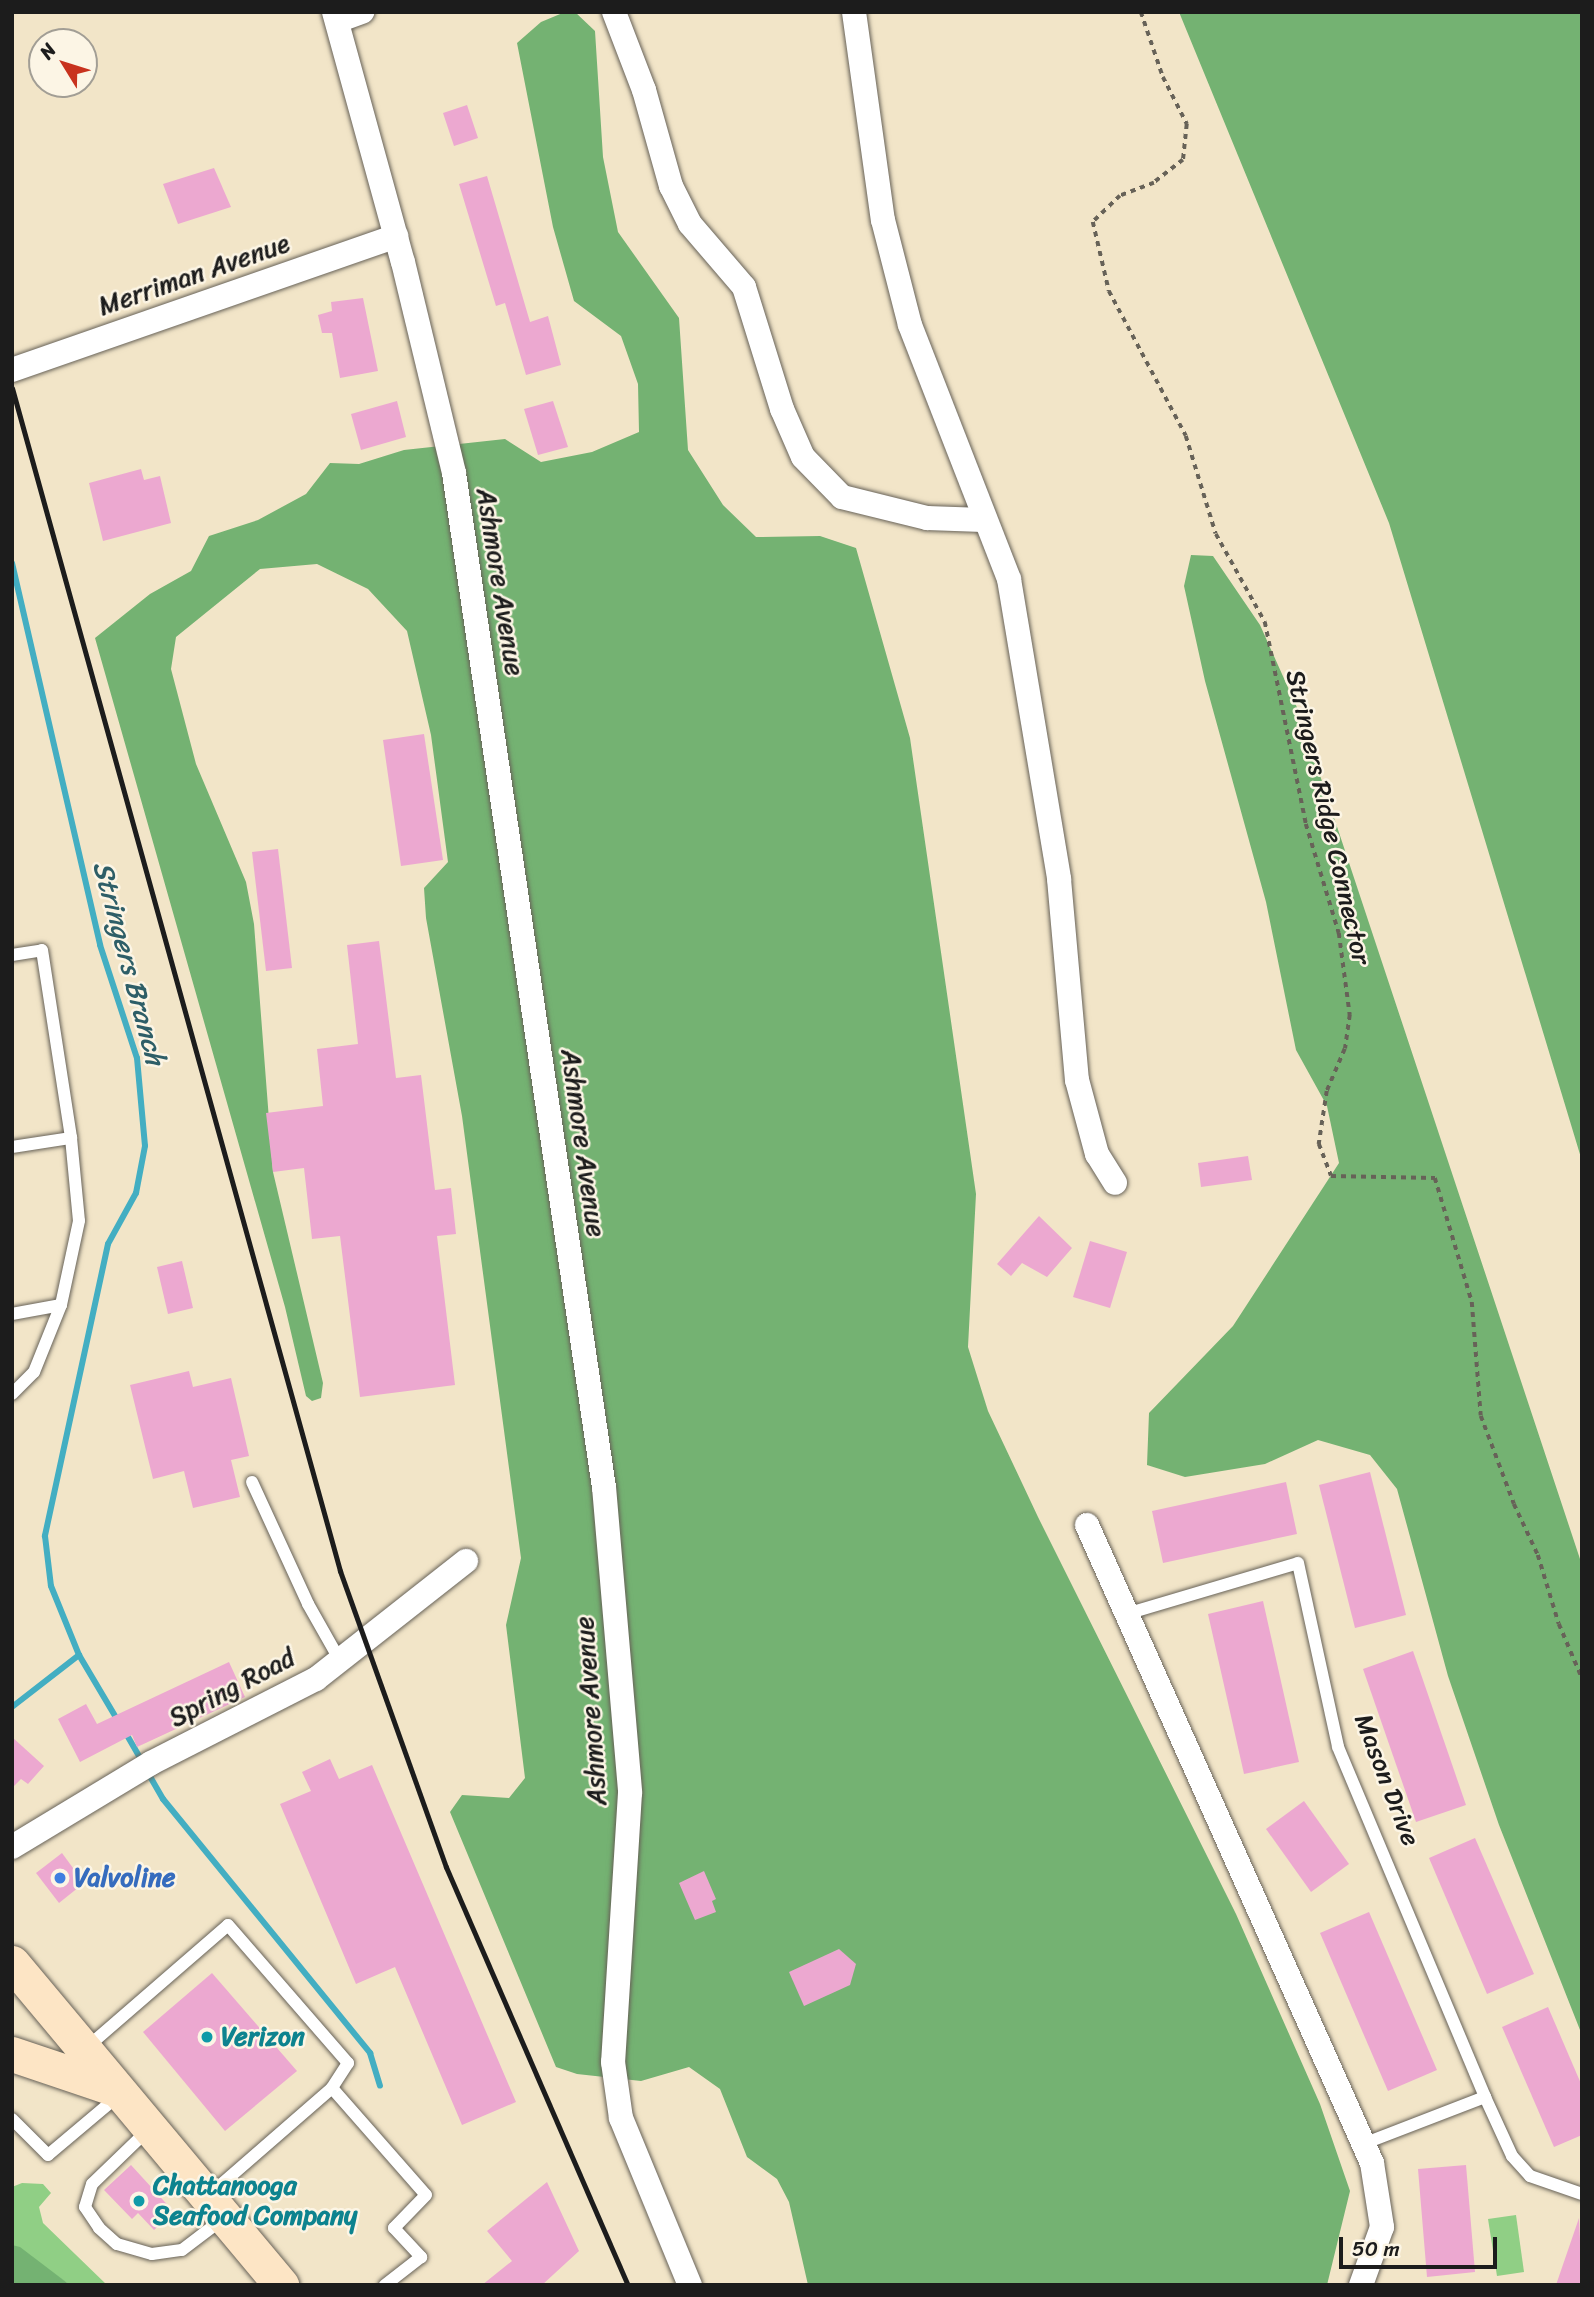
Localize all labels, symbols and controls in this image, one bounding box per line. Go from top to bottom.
north arrow [28,28,98,98]
text: N [31,36,65,66]
street label: Merriman Avenue [94,228,294,322]
street label: Ashmore Avenue [470,486,530,678]
street label: Stringers Ridge Connector [1279,666,1377,968]
water label: Stringers Branch [86,857,172,1069]
street label: Ashmore Avenue [554,1047,612,1239]
street label: Ashmore Avenue [569,1615,613,1807]
street label: Spring Road [164,1642,300,1734]
street label: Mason Drive [1348,1710,1426,1850]
place label: Valvoline [74,1862,175,1894]
marker: Valvoline [52,1870,68,1886]
place label: Verizon [221,2021,305,2053]
marker: Verizon [199,2029,215,2045]
place label: Chattanooga Seafood Company [153,2170,358,2232]
marker: Chattanooga Seafood Company [131,2193,147,2209]
scale bar [1342,2224,1500,2268]
text: 50 m [1352,2230,1400,2268]

